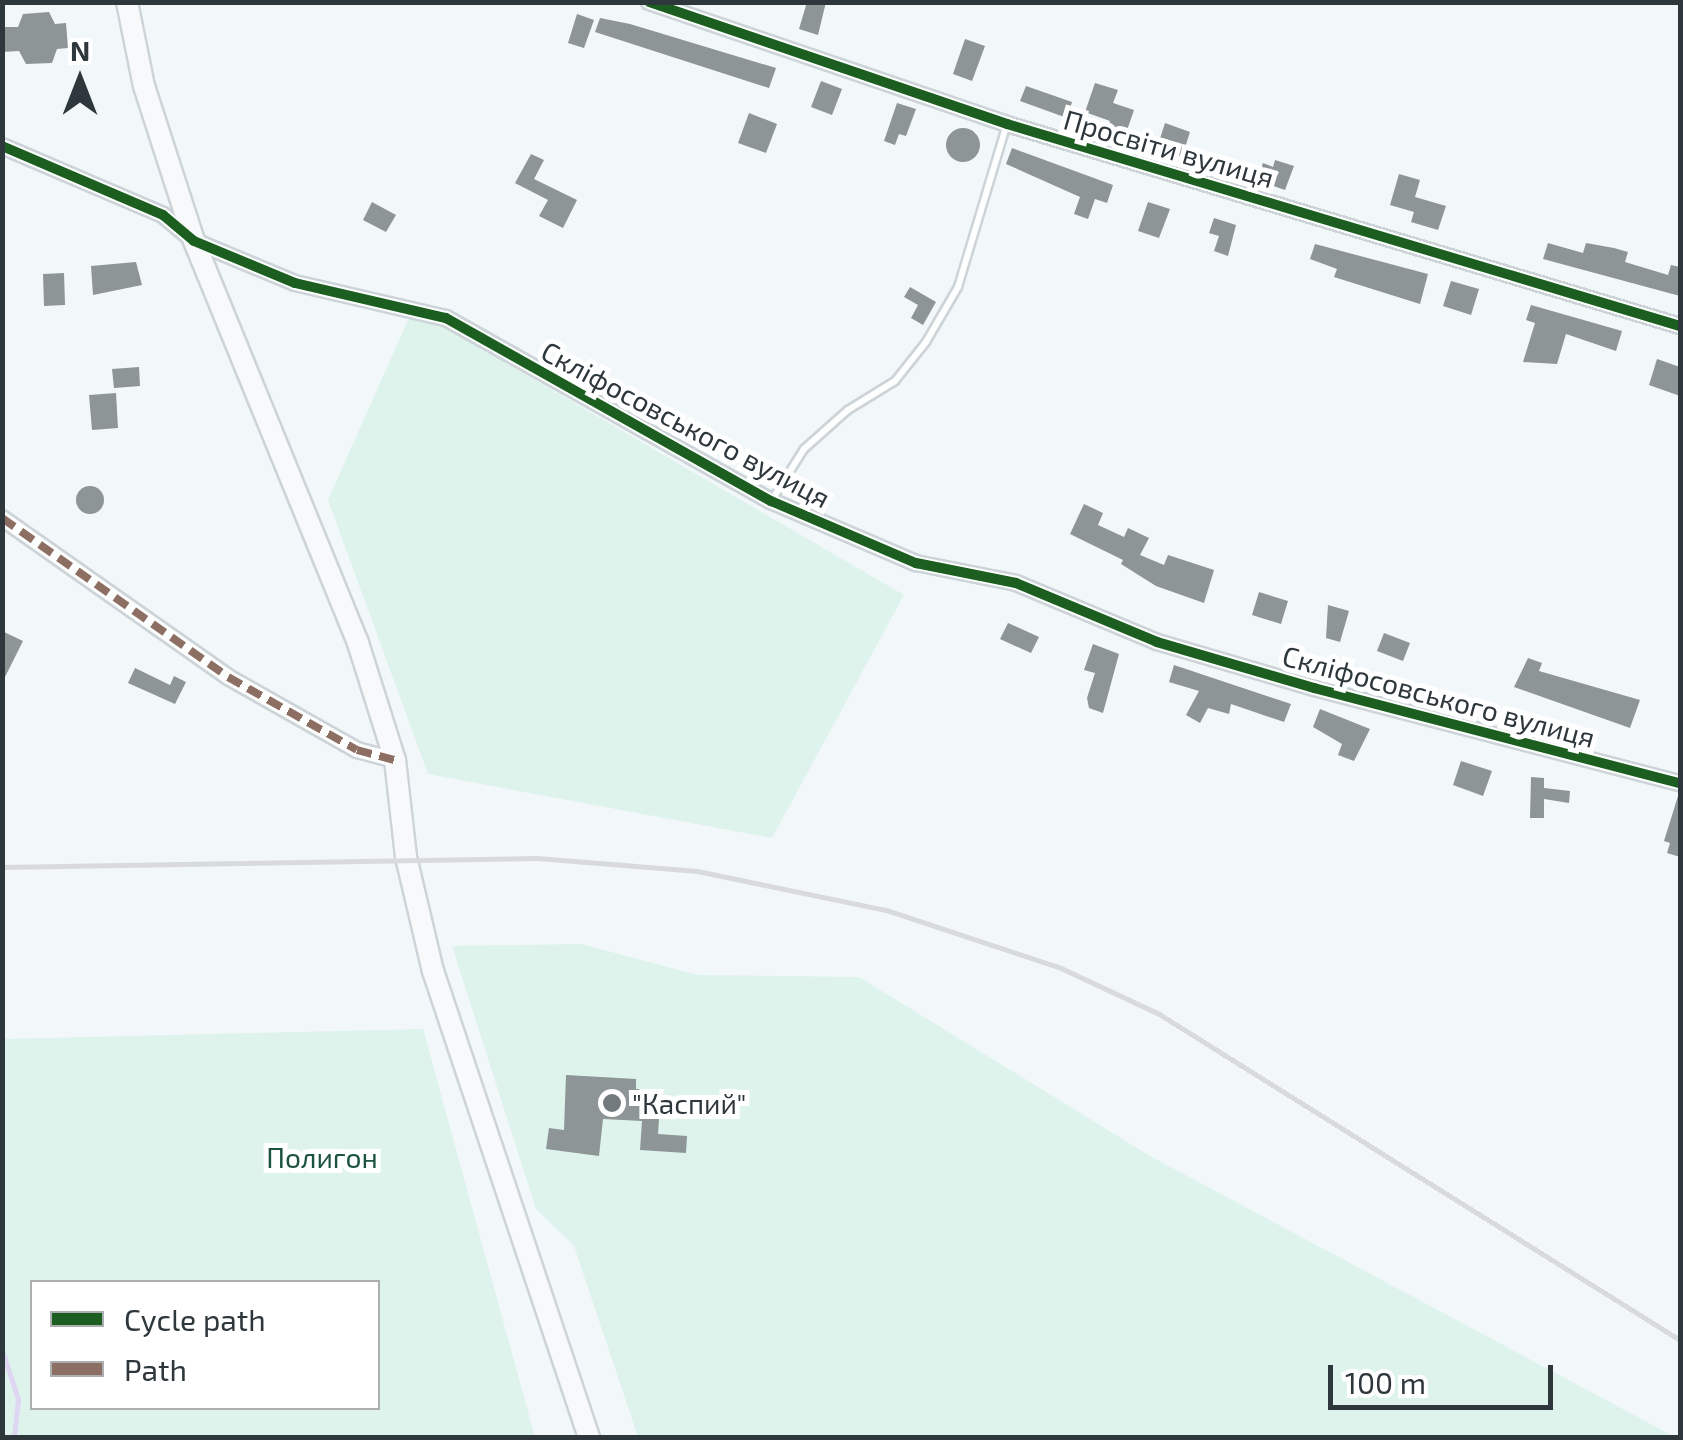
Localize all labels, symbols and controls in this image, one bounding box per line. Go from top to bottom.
north arrow [30,30,130,130]
text: N [70,33,90,67]
street label: Просвіти вулиця [1060,102,1278,194]
street label: Скліфосовського вулиця [536,334,836,514]
street label: Скліфосовського вулиця [1279,638,1599,754]
place label: "Каспий" [632,1086,746,1120]
marker: "Каспий" [601,1092,623,1114]
park label: Полигон [266,1140,378,1174]
legend [30,1280,380,1410]
text: Cycle path [124,1301,266,1337]
scale bar [1333,1345,1558,1407]
text: Path [124,1351,187,1387]
text: 100 m [1345,1364,1426,1400]

